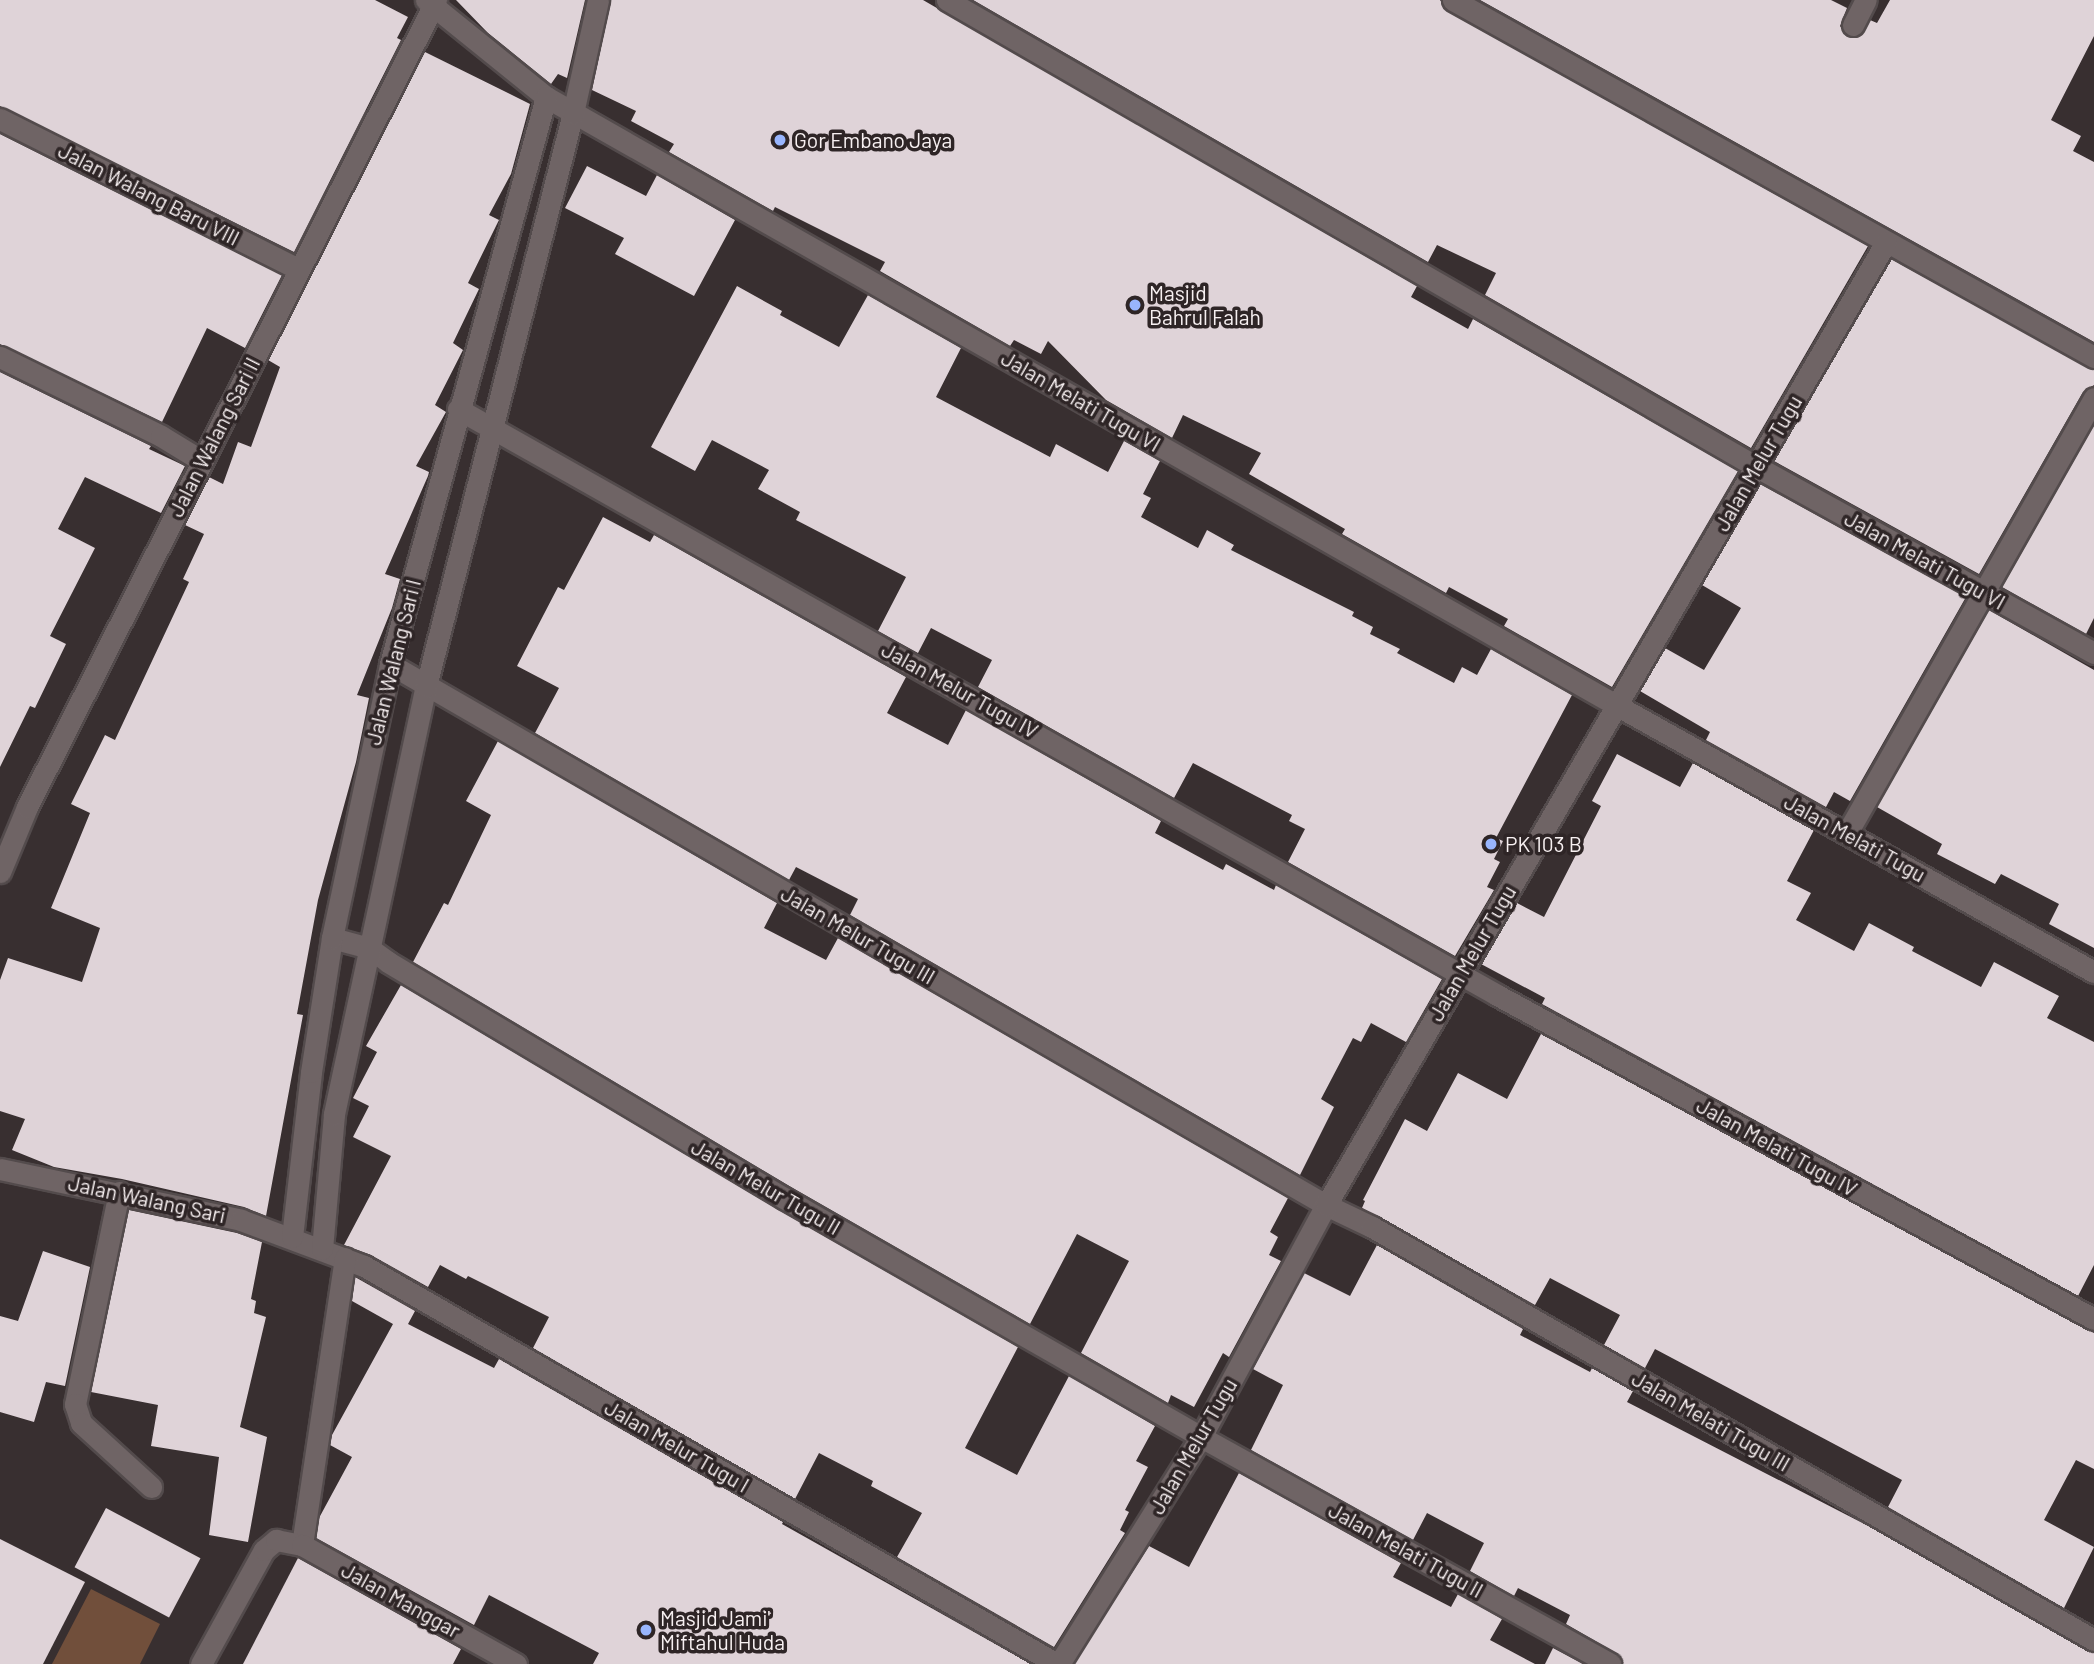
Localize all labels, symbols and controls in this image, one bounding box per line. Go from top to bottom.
place label: Gor Embano Jaya [794,127,952,153]
marker: Gor Embano Jaya [772,132,788,148]
street label: Jalan Walang Baru VIII [54,137,244,251]
place label: Masjid Bahrul Falah [1149,280,1261,330]
marker: Masjid Bahrul Falah [1127,297,1143,313]
street label: Jalan Melati Tugu VI [997,345,1165,457]
street label: Jalan Walang Sari II [163,353,265,521]
street label: Jalan Melur Tugu [1709,391,1807,535]
street label: Jalan Melati Tugu VI [1840,505,2010,615]
street label: Jalan Walang Sari I [360,576,426,748]
street label: Jalan Melur Tugu IV [877,637,1043,743]
street label: Jalan Melati Tugu [1780,789,1930,887]
place label: PK 103 B [1505,831,1582,857]
marker: PK 103 B [1483,836,1499,852]
street label: Jalan Melur Tugu III [777,881,939,989]
street label: Jalan Melur Tugu [1423,881,1521,1025]
street label: Jalan Melati Tugu IV [1692,1092,1862,1202]
street label: Jalan Melur Tugu II [687,1134,845,1240]
street label: Jalan Walang Sari [66,1170,228,1228]
street label: Jalan Melati Tugu III [1628,1366,1794,1476]
street label: Jalan Melur Tugu [1144,1374,1242,1518]
street label: Jalan Melur Tugu I [600,1394,754,1498]
street label: Jalan Melati Tugu II [1324,1497,1488,1603]
street label: Jalan Manggar [337,1557,465,1643]
place label: Masjid Jami' Miftahul Huda [660,1605,785,1655]
marker: Masjid Jami' Miftahul Huda [638,1622,654,1638]

